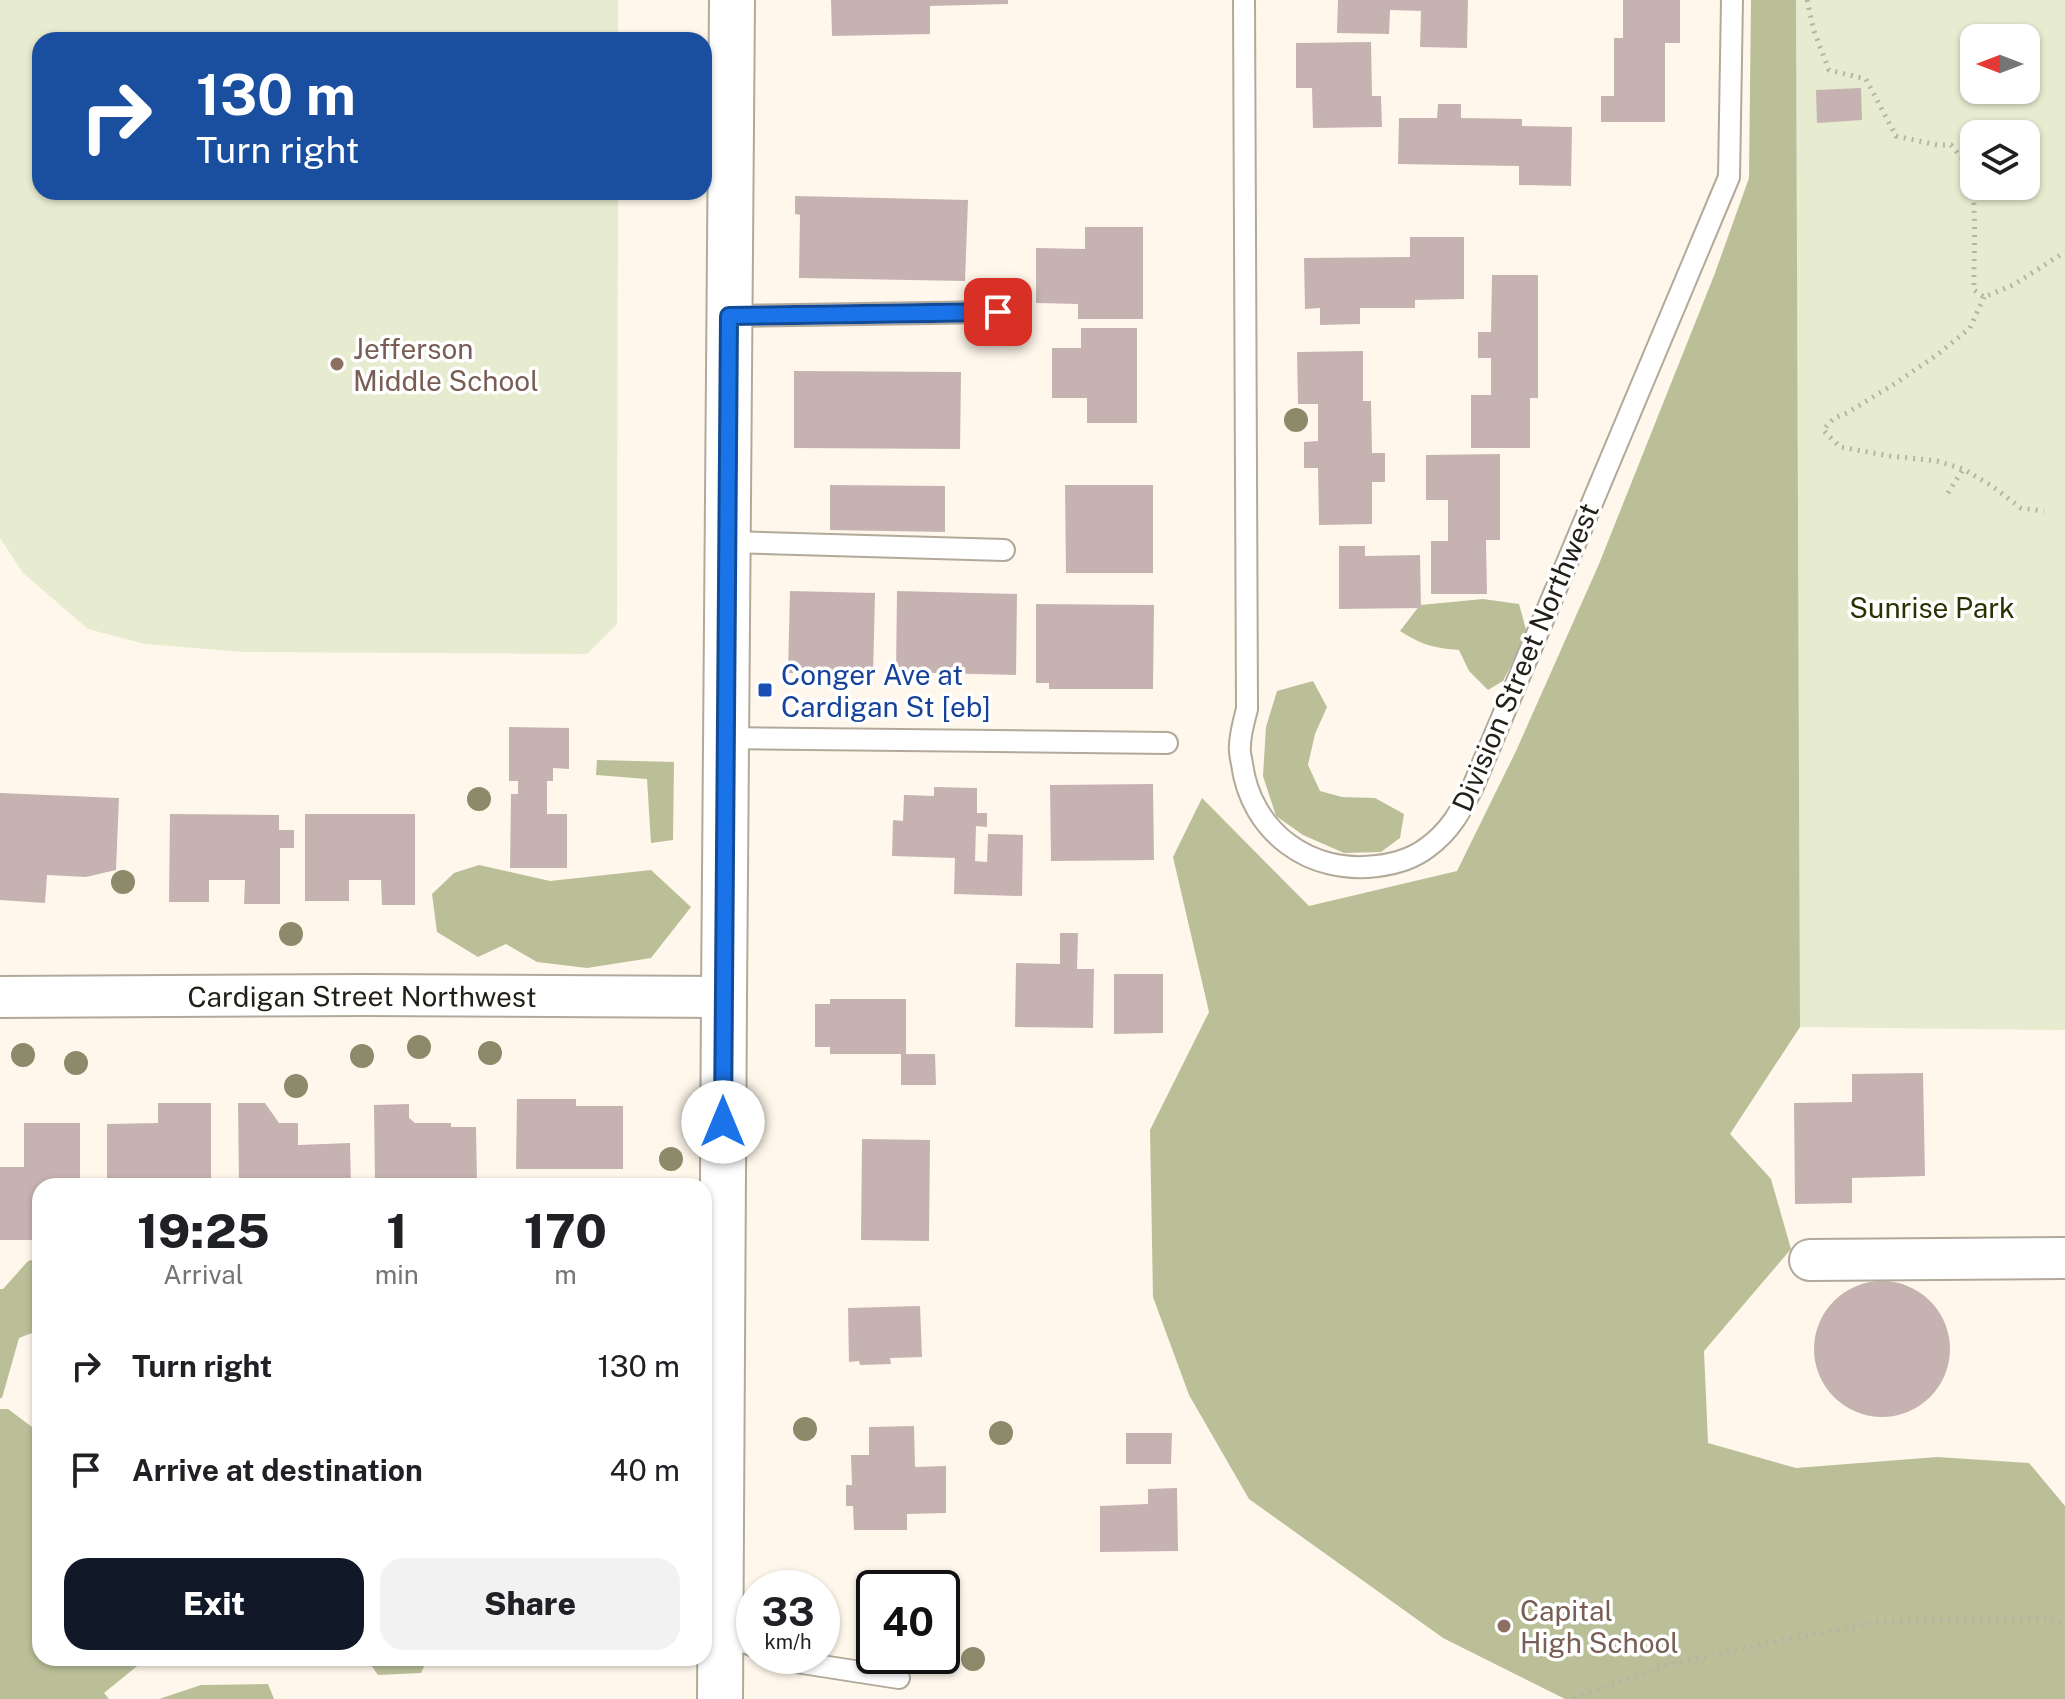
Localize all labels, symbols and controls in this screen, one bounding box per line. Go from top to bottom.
north arrow [1960,24,2040,104]
map controls [1960,24,2040,200]
text: 130 m [196,62,356,128]
icon: right [64,64,168,168]
button: layers [1960,120,2040,200]
text: Turn right [196,129,359,171]
pin [964,278,1032,346]
icon: arrive [976,290,1020,334]
place label: Jefferson Middle School [353,332,539,397]
marker: Jefferson Middle School [328,355,346,373]
street label: Division Street Northwest [1445,498,1605,816]
park label: Sunrise Park [1849,591,2015,624]
place label: Conger Ave at Cardigan St [eb] [781,658,991,723]
marker: Conger Ave at Cardigan St [eb] [756,681,774,699]
street label: Cardigan Street Northwest [187,978,537,1012]
position arrow [681,1080,765,1164]
text: 19:25 [137,1202,270,1259]
text: 1 [386,1202,407,1259]
text: 170 [524,1202,607,1259]
text: Arrival [163,1259,244,1290]
text: min [375,1259,419,1290]
text: m [554,1259,577,1290]
icon: right [64,1344,108,1388]
text: Turn right [132,1348,272,1384]
text: 130 m [597,1348,680,1384]
icon: arrive [64,1448,108,1492]
text: Arrive at destination [132,1452,423,1488]
text: 40 m [610,1452,680,1488]
button: Exit [64,1558,364,1650]
button: Share [380,1558,680,1650]
speed limit sign: 40 [856,1570,960,1674]
text: 33 [761,1588,815,1635]
place label: Capital High School [1520,1594,1679,1659]
marker: Capital High School [1495,1617,1513,1635]
text: km/h [764,1630,812,1654]

